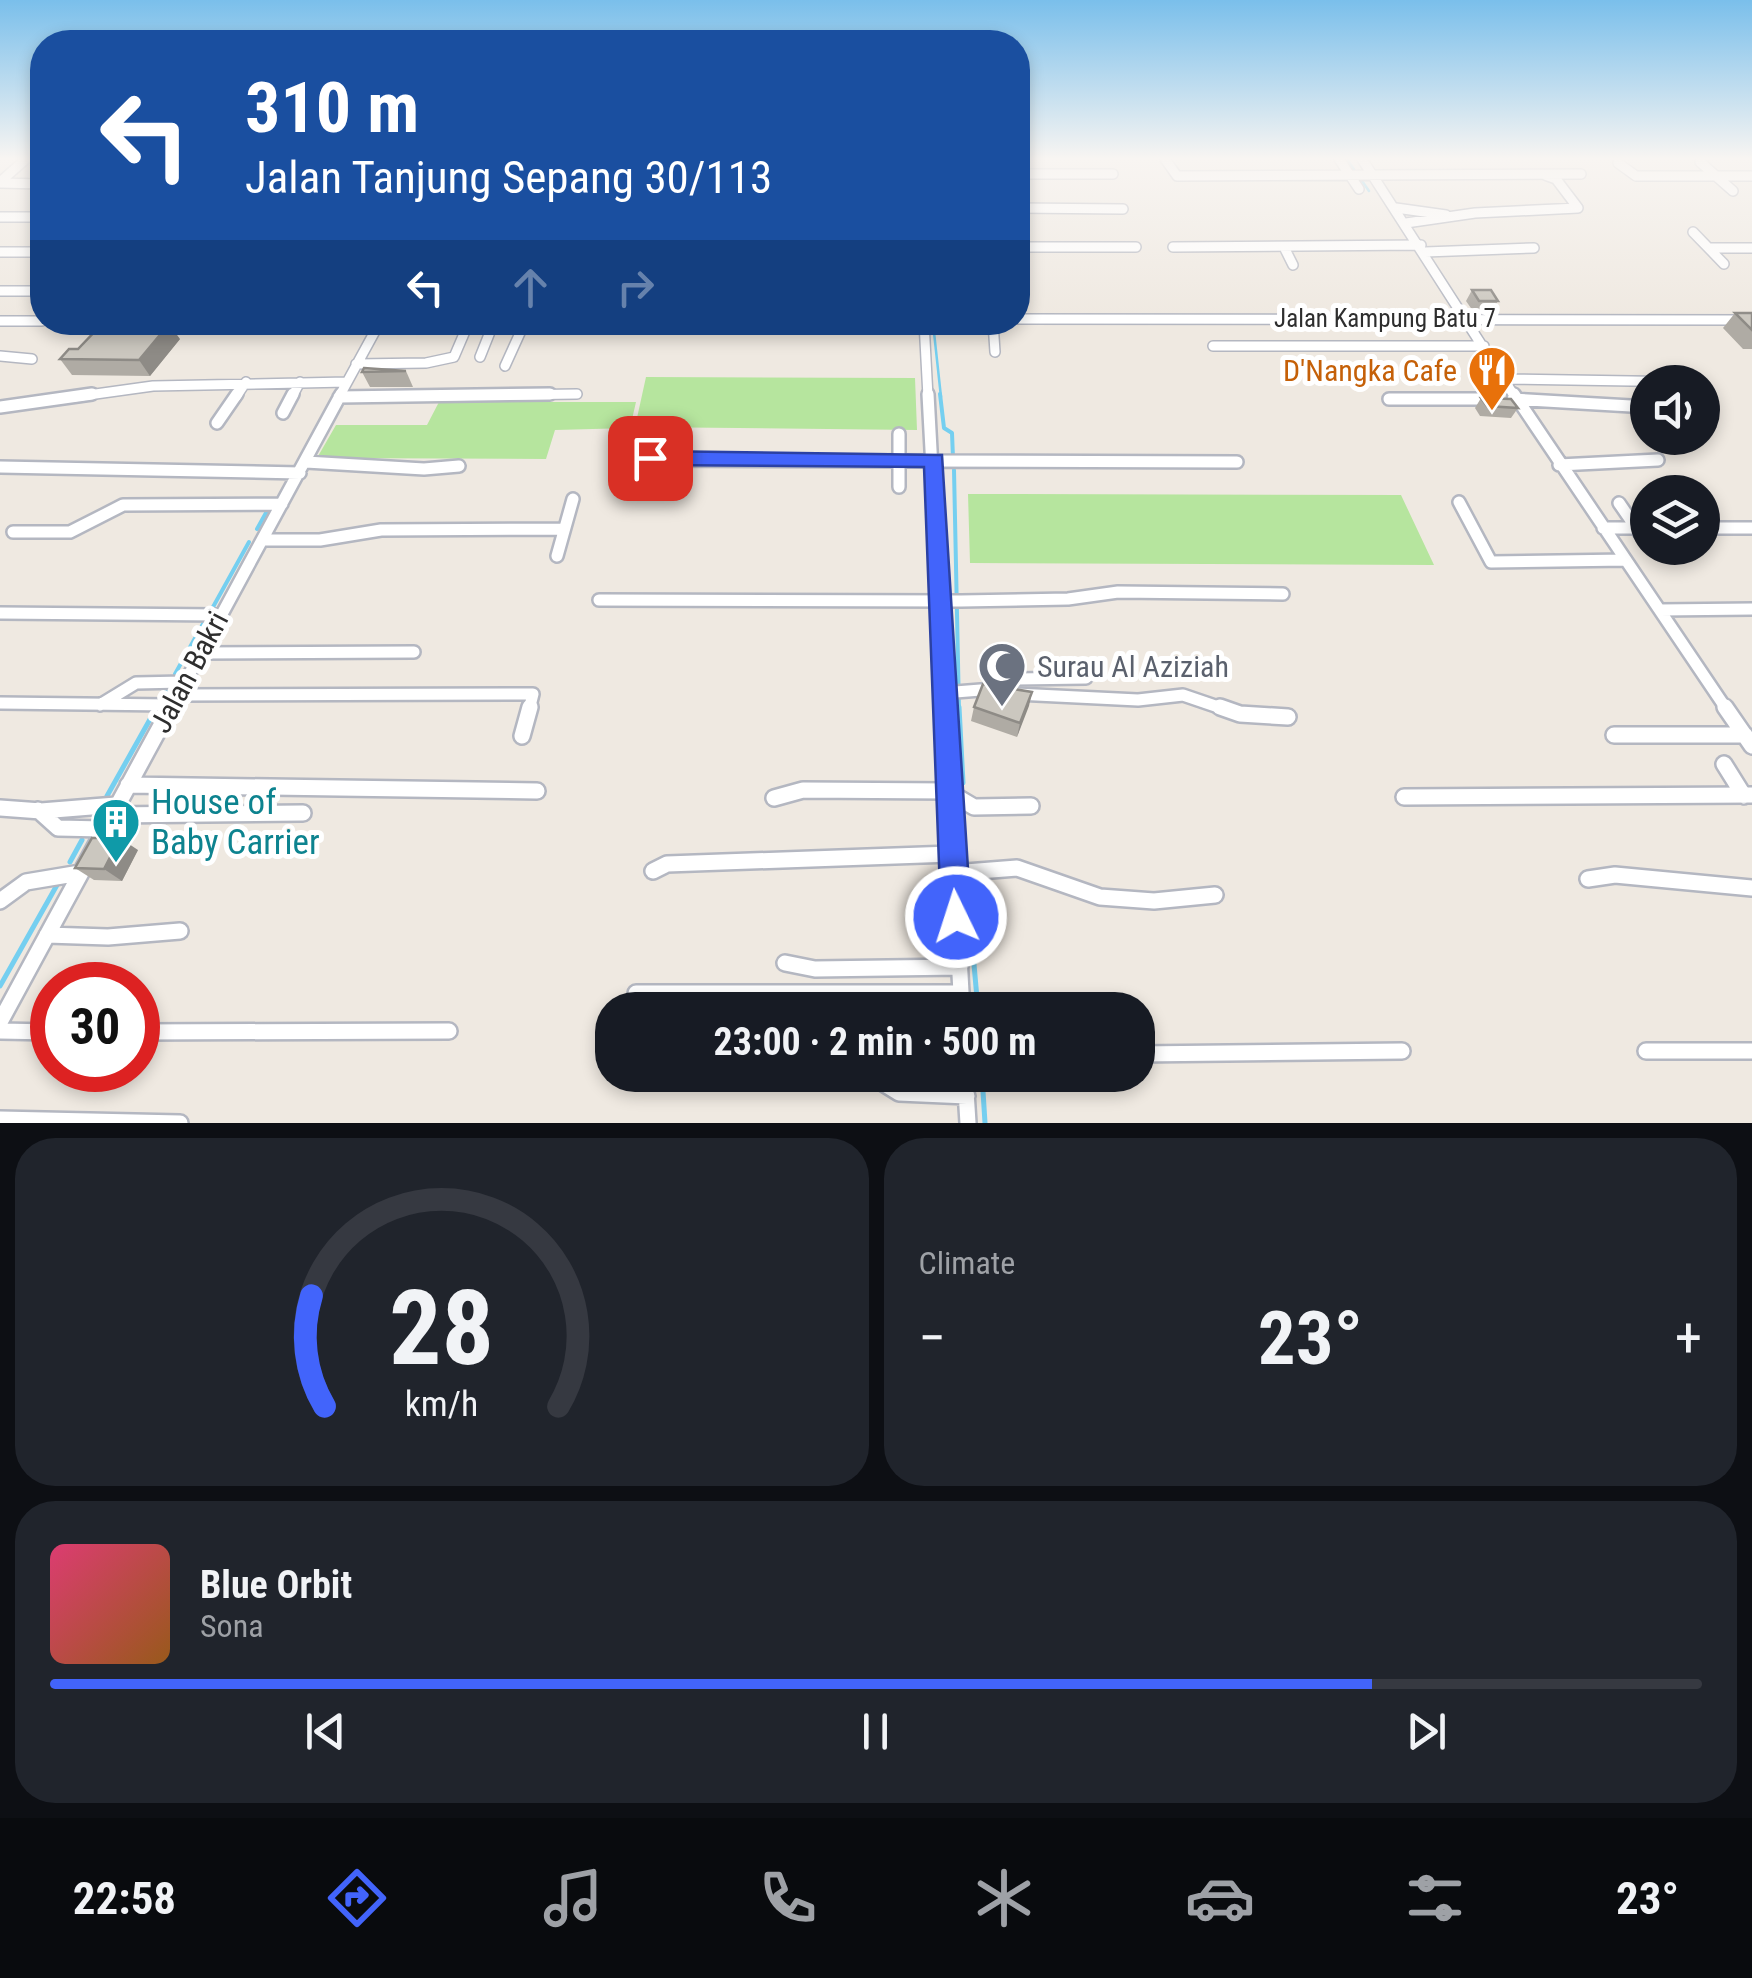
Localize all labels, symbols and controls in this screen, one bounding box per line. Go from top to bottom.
text: 310 m [245,67,419,149]
icon: left [80,70,210,200]
text: Jalan Tanjung Sepang 30/113 [245,151,772,204]
icon: left [398,260,453,315]
icon: ahead [503,260,558,315]
icon: right [608,260,663,315]
street label: Jalan Kampung Batu 7 [1274,304,1496,333]
restaurant icon: D'Nangka Cafe [1466,344,1518,412]
place label: D'Nangka Cafe [1283,353,1457,388]
map controls [1630,365,1720,565]
button: sound [1630,365,1720,455]
pin [608,416,693,501]
icon: arrive [623,431,678,486]
button: layers [1630,475,1720,565]
street label: Jalan Bakri [143,606,235,738]
mosque icon: Surau Al Aziziah [976,640,1028,708]
place label: Surau Al Aziziah [1037,649,1229,684]
place label: House of Baby Carrier [151,782,320,863]
building icon: House of Baby Carrier [90,796,142,864]
position arrow [904,865,1008,969]
speed limit sign: 30 [30,962,160,1092]
text: 23:00 · 2 min · 500 m [714,1020,1036,1064]
text: Climate [919,1244,1015,1282]
text: 28 [389,1268,494,1389]
text: 23° [1258,1294,1363,1382]
text: − [919,1306,946,1370]
text: + [1675,1306,1702,1370]
text: km/h [405,1383,479,1425]
text: Blue Orbit [200,1563,352,1607]
text: Sona [200,1607,263,1645]
icon: previous [298,1704,353,1759]
icon: pause [848,1704,903,1759]
icon: next [1399,1704,1454,1759]
icon: directions [322,1863,392,1933]
icon: music [538,1863,608,1933]
icon: phone [753,1863,823,1933]
icon: climate [969,1863,1039,1933]
icon: car [1185,1863,1255,1933]
icon: filters [1400,1863,1470,1933]
text: 22:58 [73,1872,176,1925]
text: 23° [1616,1872,1679,1925]

